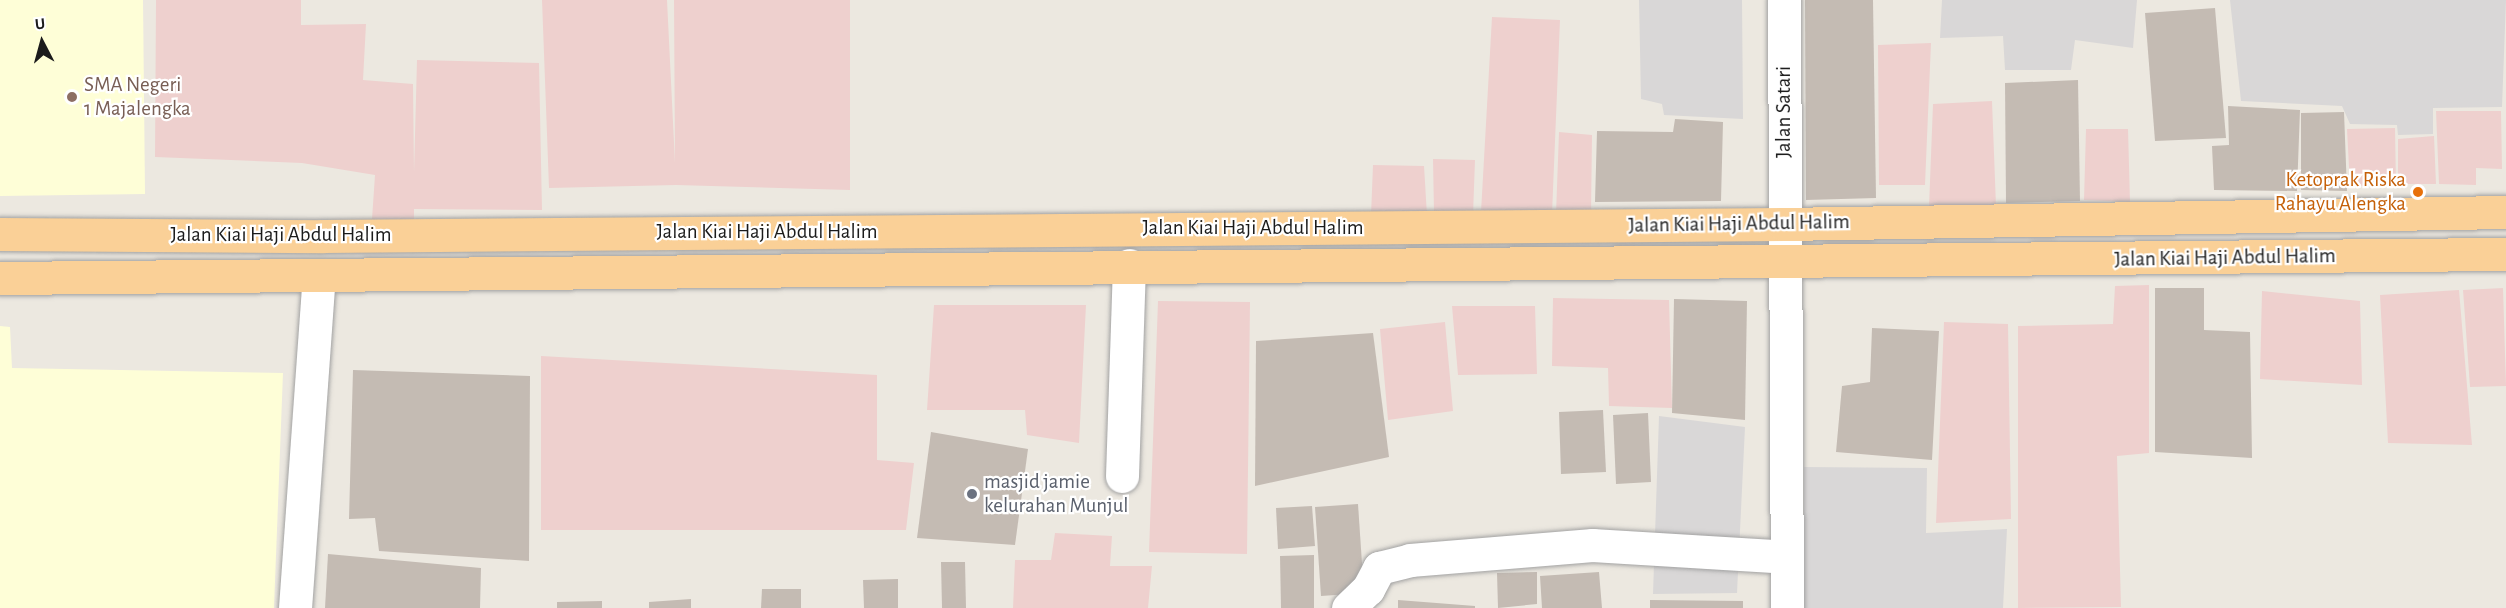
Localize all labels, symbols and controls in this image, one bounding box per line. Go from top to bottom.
north arrow [12,12,72,72]
text: U [34,16,46,33]
street label: Jalan Satari [1771,66,1797,158]
place label: SMA Negeri 1 Majalengka [84,72,191,122]
marker: SMA Negeri 1 Majalengka [65,90,79,104]
place label: Ketoprak Riska Rahayu Alengka [2275,167,2406,217]
marker: Ketoprak Riska Rahayu Alengka [2411,185,2425,199]
street label: Jalan Kiai Haji Abdul Halim [1628,209,1850,239]
street label: Jalan Kiai Haji Abdul Halim [1142,215,1364,241]
street label: Jalan Kiai Haji Abdul Halim [656,219,878,245]
street label: Jalan Kiai Haji Abdul Halim [170,222,392,248]
street label: Jalan Kiai Haji Abdul Halim [2114,243,2336,273]
place label: masjid jamie kelurahan Munjul [984,469,1129,519]
marker: masjid jamie kelurahan Munjul [965,487,979,501]

